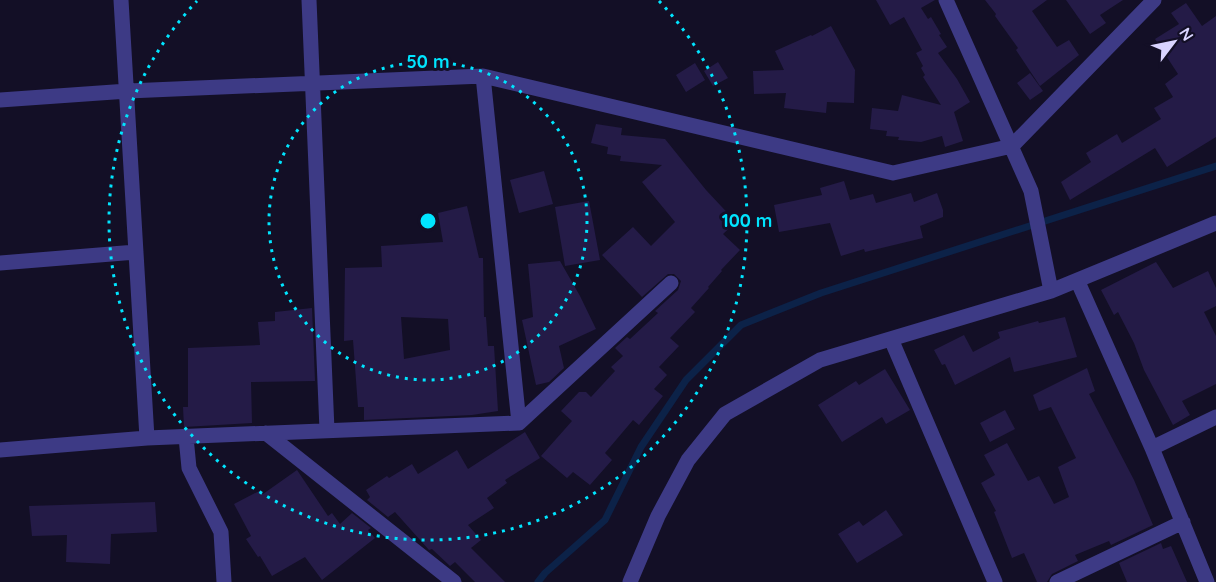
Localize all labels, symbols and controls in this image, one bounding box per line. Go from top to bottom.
north arrow [1144,12,1204,72]
text: N [1175,24,1198,44]
text: 50 m [406,50,450,73]
text: 100 m [722,209,772,232]
centre of rings [418,211,438,231]

